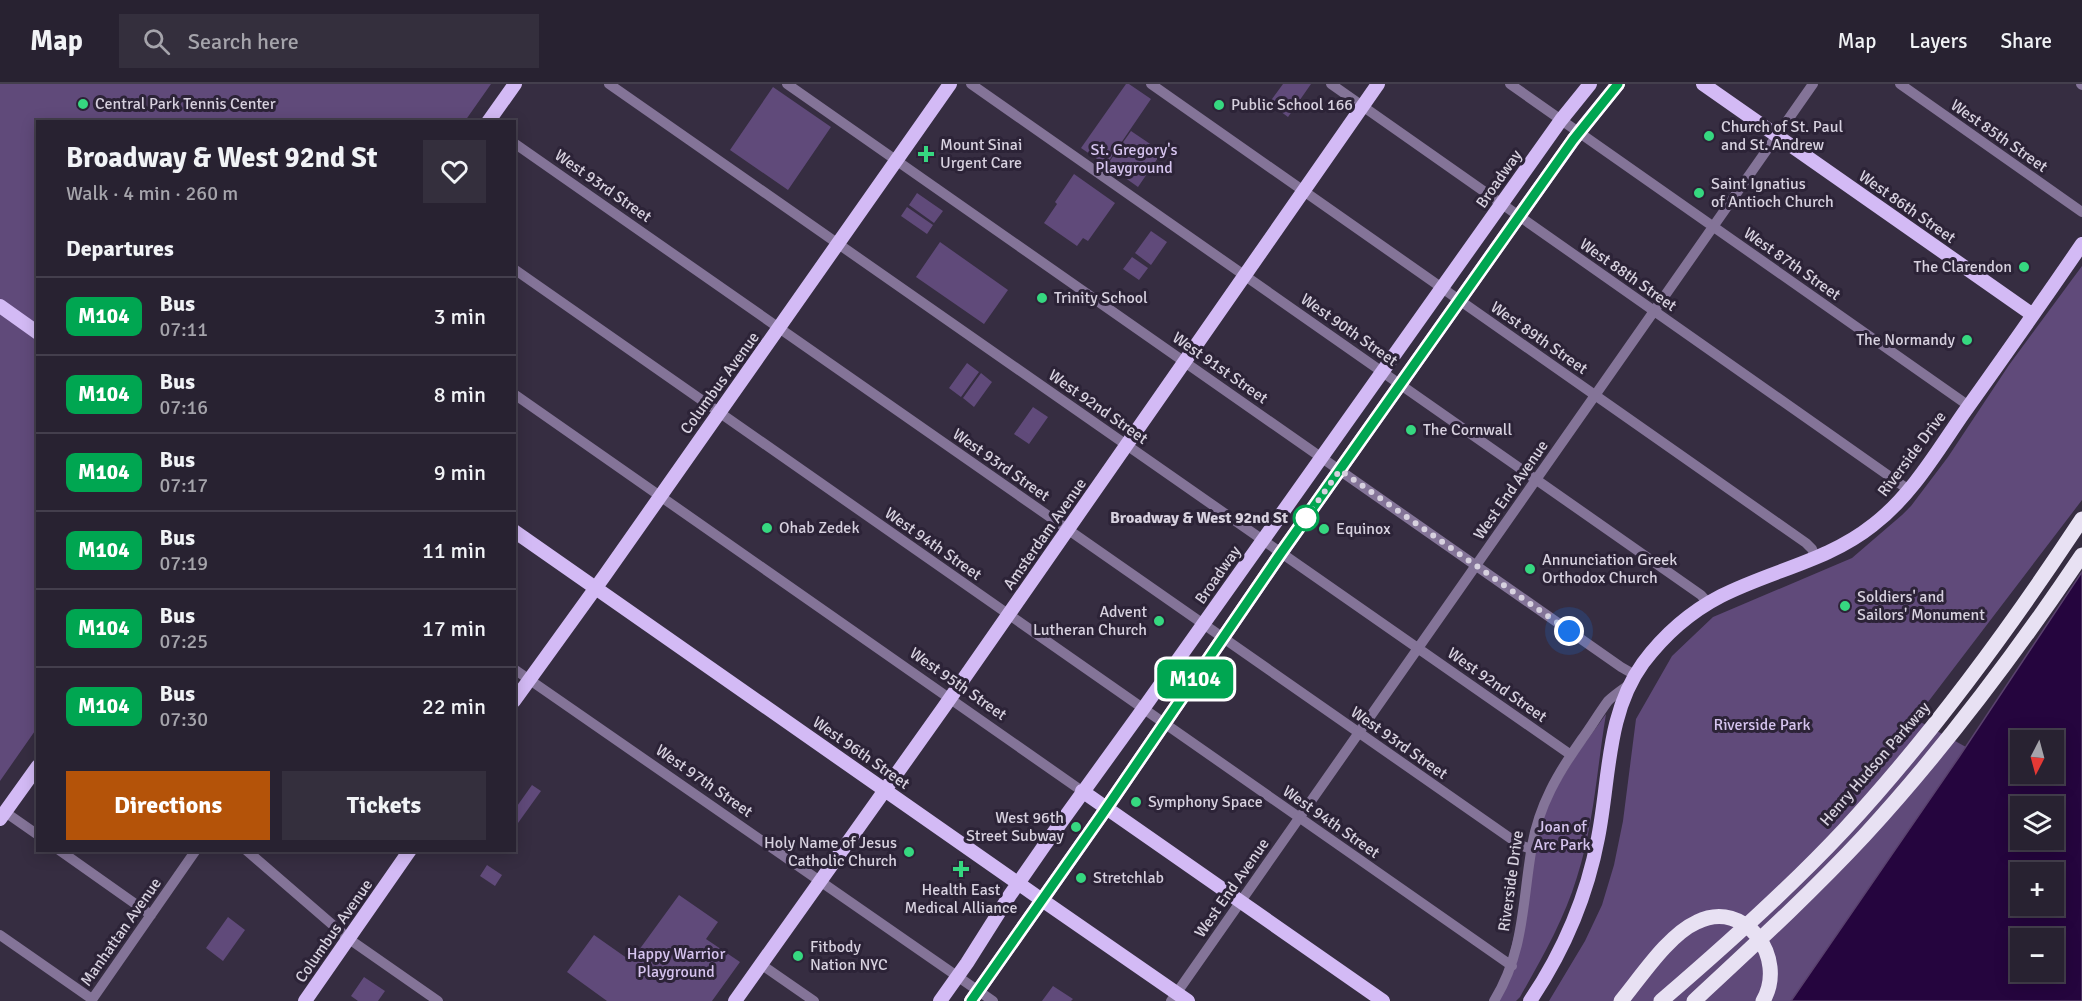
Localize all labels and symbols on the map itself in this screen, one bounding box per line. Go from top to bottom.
place label: Central Park Tennis Center [95,94,276,114]
place label: Public School 166 [1231,95,1353,115]
street label: West 85th Street [1947,95,2052,177]
marker: Central Park Tennis Center [76,97,90,111]
marker: Public School 166 [1212,98,1226,112]
place label: Church of St. Paul and St. Andrew [1721,117,1843,155]
marker: Church of St. Paul and St. Andrew [1702,129,1716,143]
place label: Mount Sinai Urgent Care [940,135,1022,173]
park label: St. Gregory's Playground [1091,140,1177,178]
street label: West 93rd Street [551,145,656,227]
marker: Mount Sinai Urgent Care [917,145,935,163]
street label: Broadway [1472,146,1527,212]
street label: West 86th Street [1855,166,1960,248]
place label: Saint Ignatius of Antioch Church [1711,174,1834,212]
marker: Saint Ignatius of Antioch Church [1692,186,1706,200]
street label: West 87th Street [1740,223,1845,305]
street label: West 88th Street [1576,234,1681,316]
place label: The Clarendon [1914,257,2012,277]
marker: The Clarendon [2017,260,2031,274]
place label: Trinity School [1054,288,1148,308]
street label: West 90th Street [1297,289,1402,371]
marker: Trinity School [1035,291,1049,305]
street label: West 89th Street [1487,297,1592,379]
street label: Columbus Avenue [676,328,764,438]
street label: West 91st Street [1168,328,1272,409]
place label: The Normandy [1856,330,1956,350]
marker: The Normandy [1960,333,1974,347]
street label: West 92nd Street [1044,365,1152,449]
street label: Riverside Drive [1873,407,1951,501]
place label: The Cornwall [1423,420,1512,440]
marker: The Cornwall [1404,423,1418,437]
street label: West 93rd Street [949,424,1054,506]
street label: West End Avenue [1469,436,1553,544]
street label: Amsterdam Avenue [999,474,1091,594]
street label: West 94th Street [881,503,986,585]
marker: Broadway & West 92nd St [1293,505,1319,531]
place label: Broadway & West 92nd St [1110,508,1288,528]
place label: Ohab Zedek [779,518,859,538]
place label: Equinox [1336,519,1391,539]
marker: Ohab Zedek [760,521,774,535]
marker: Equinox [1317,522,1331,536]
street label: Broadway [1191,542,1246,608]
place label: Annunciation Greek Orthodox Church [1542,550,1677,588]
marker: Annunciation Greek Orthodox Church [1523,562,1537,576]
place label: Soldiers' and Sailors' Monument [1857,587,1985,625]
marker: Soldiers' and Sailors' Monument [1838,599,1852,613]
place label: Advent Lutheran Church [1033,602,1147,640]
marker: Advent Lutheran Church [1152,614,1166,628]
your location [1554,616,1584,646]
street label: West 95th Street [906,643,1011,725]
street label: West 92nd Street [1443,643,1551,727]
line badge: M104 [1153,660,1237,698]
street label: Henry Hudson Parkway [1816,697,1935,830]
street label: West 93rd Street [1347,702,1452,784]
street label: West 96th Street [809,712,914,794]
park label: Riverside Park [1714,715,1810,735]
north arrow [2010,730,2064,784]
street label: West 97th Street [652,740,757,822]
street label: West 94th Street [1279,781,1384,863]
place label: Symphony Space [1148,792,1263,812]
marker: Symphony Space [1129,795,1143,809]
place label: West 96th Street Subway [966,808,1065,846]
park label: Joan of Arc Park [1533,817,1591,855]
marker: West 96th Street Subway [1069,820,1083,834]
street label: Riverside Drive [1494,829,1528,933]
place label: Holy Name of Jesus Catholic Church [764,833,897,871]
street label: West End Avenue [1190,834,1274,942]
marker: Holy Name of Jesus Catholic Church [902,845,916,859]
marker: Health East Medical Alliance [952,860,970,878]
place label: Stretchlab [1093,868,1164,888]
marker: Stretchlab [1074,871,1088,885]
street label: Manhattan Avenue [76,874,166,990]
street label: Columbus Avenue [291,875,377,987]
place label: Health East Medical Alliance [905,880,1017,918]
place label: Fitbody Nation NYC [810,937,888,975]
park label: Happy Warrior Playground [627,944,725,982]
marker: Fitbody Nation NYC [791,949,805,963]

